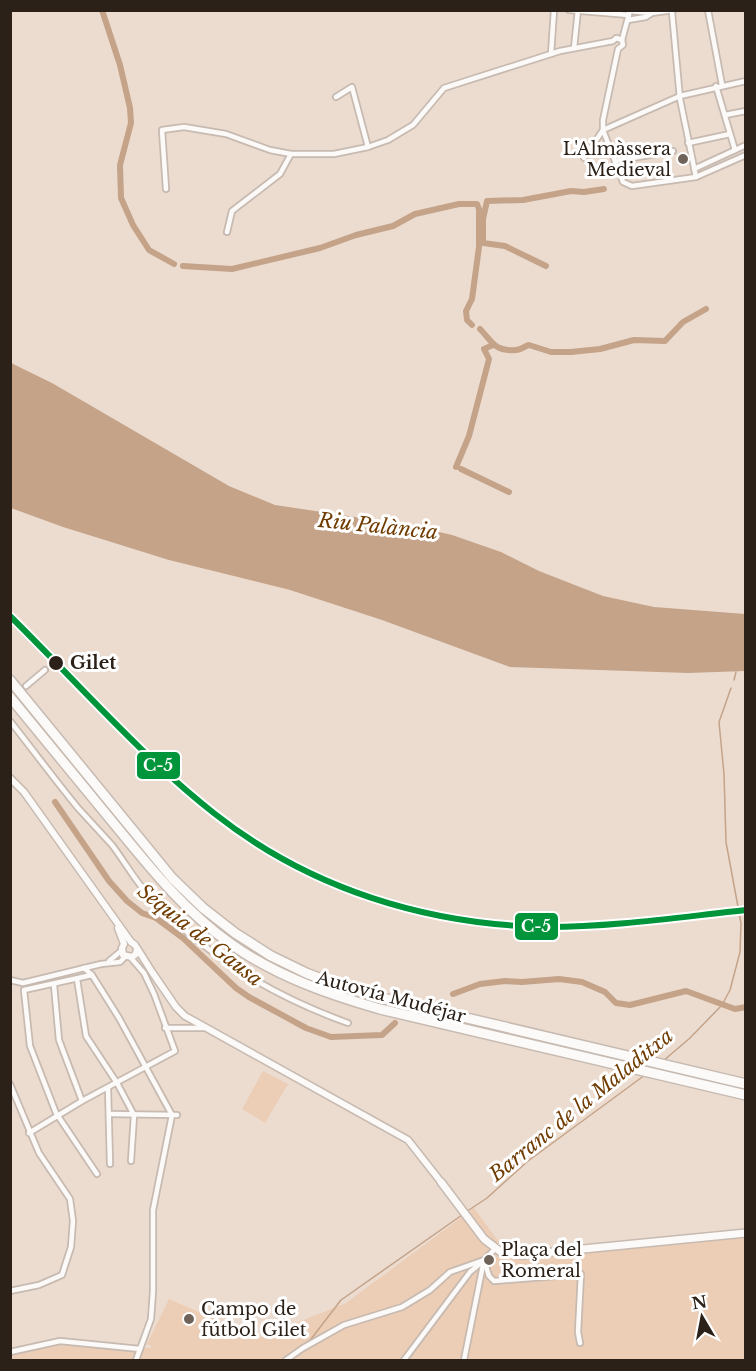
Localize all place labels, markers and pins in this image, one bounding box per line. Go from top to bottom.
place label: L'Almàssera Medieval [563,138,671,181]
marker: L'Almàssera Medieval [676,152,690,166]
place label: Gilet [70,652,116,674]
marker: Gilet [47,654,65,672]
place label: Plaça del Romeral [501,1239,582,1282]
marker: Plaça del Romeral [482,1253,496,1267]
place label: Campo de fútbol Gilet [201,1298,307,1341]
marker: Campo de fútbol Gilet [182,1312,196,1326]

